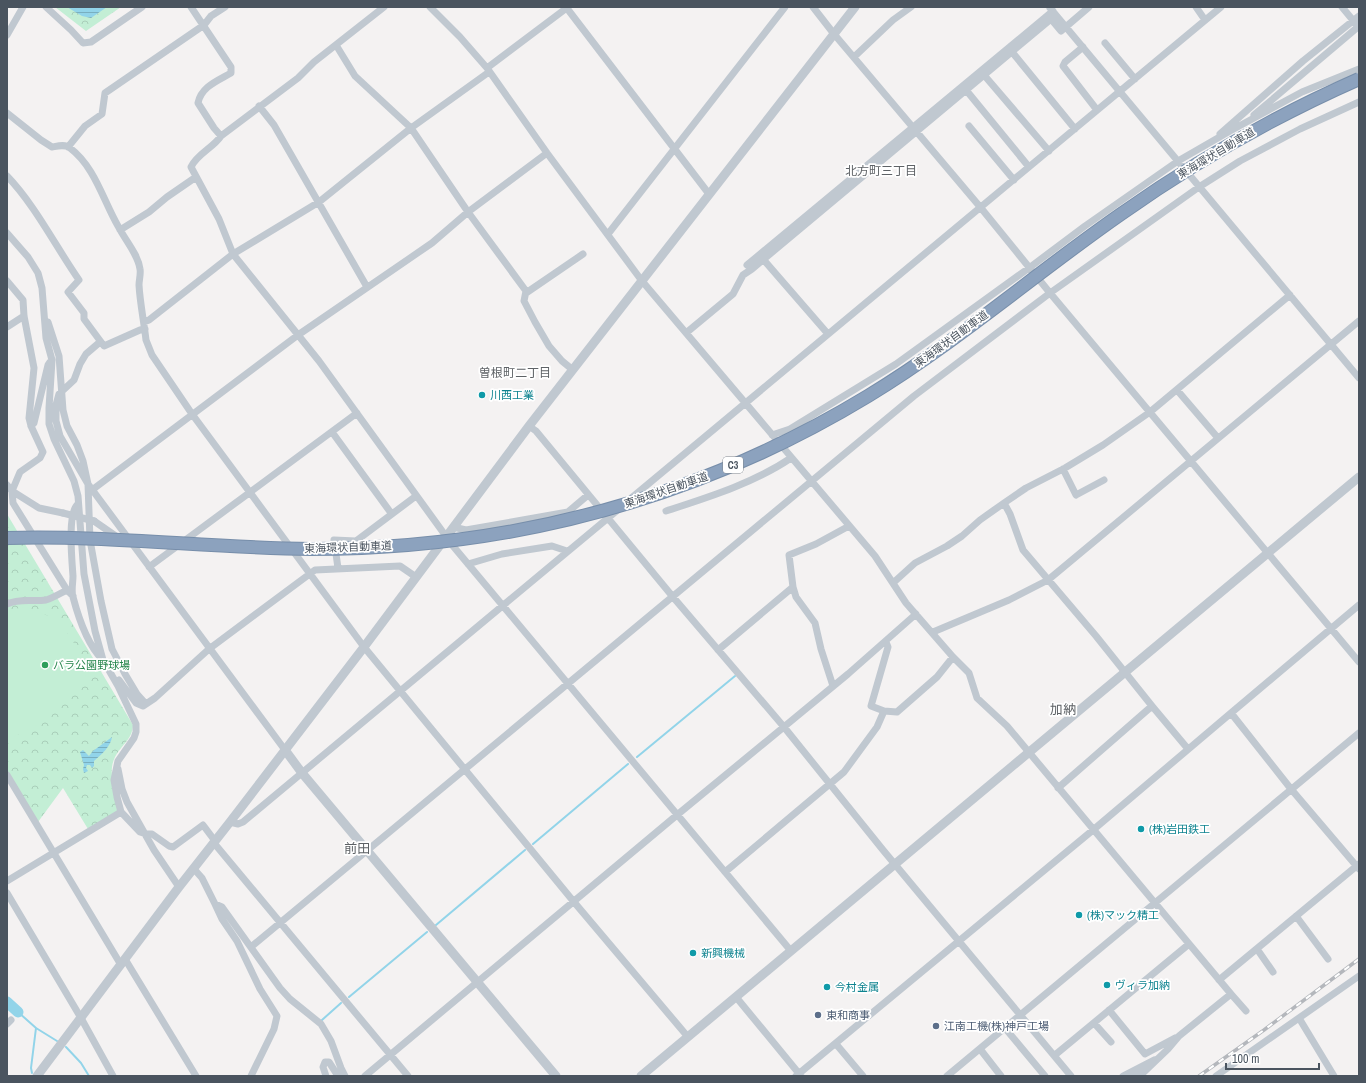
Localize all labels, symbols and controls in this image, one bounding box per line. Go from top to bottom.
street label: 東海環状自動車道 [1175,124,1257,182]
district label: 北方町三丁目 [845,163,917,179]
street label: 東海環状自動車道 [911,307,991,371]
district label: 曽根町二丁目 [479,365,551,381]
place label: 川西工業 [490,388,534,402]
marker: 川西工業 [477,390,487,400]
road number: C3 [723,457,743,473]
street label: 東海環状自動車道 [622,469,710,511]
street label: 東海環状自動車道 [304,538,392,556]
place label: バラ公園野球場 [53,658,130,672]
marker: バラ公園野球場 [40,660,50,670]
district label: 加納 [1050,701,1076,718]
place label: (株)岩田鉄工 [1149,822,1210,836]
marker: (株)岩田鉄工 [1136,824,1146,834]
district label: 前田 [344,840,370,857]
place label: (株)マック精工 [1087,908,1159,922]
marker: (株)マック精工 [1074,910,1084,920]
place label: 新興機械 [701,946,745,960]
marker: 新興機械 [688,948,698,958]
place label: ヴィラ加納 [1115,978,1170,992]
place label: 今村金属 [835,980,879,994]
marker: ヴィラ加納 [1102,980,1112,990]
marker: 今村金属 [822,982,832,992]
place label: 東和商事 [826,1008,870,1022]
marker: 東和商事 [813,1010,823,1020]
place label: 江南工機(株)神戸工場 [944,1019,1049,1033]
marker: 江南工機(株)神戸工場 [931,1021,941,1031]
scale bar [1226,1045,1319,1071]
text: 100 m [1232,1051,1259,1067]

